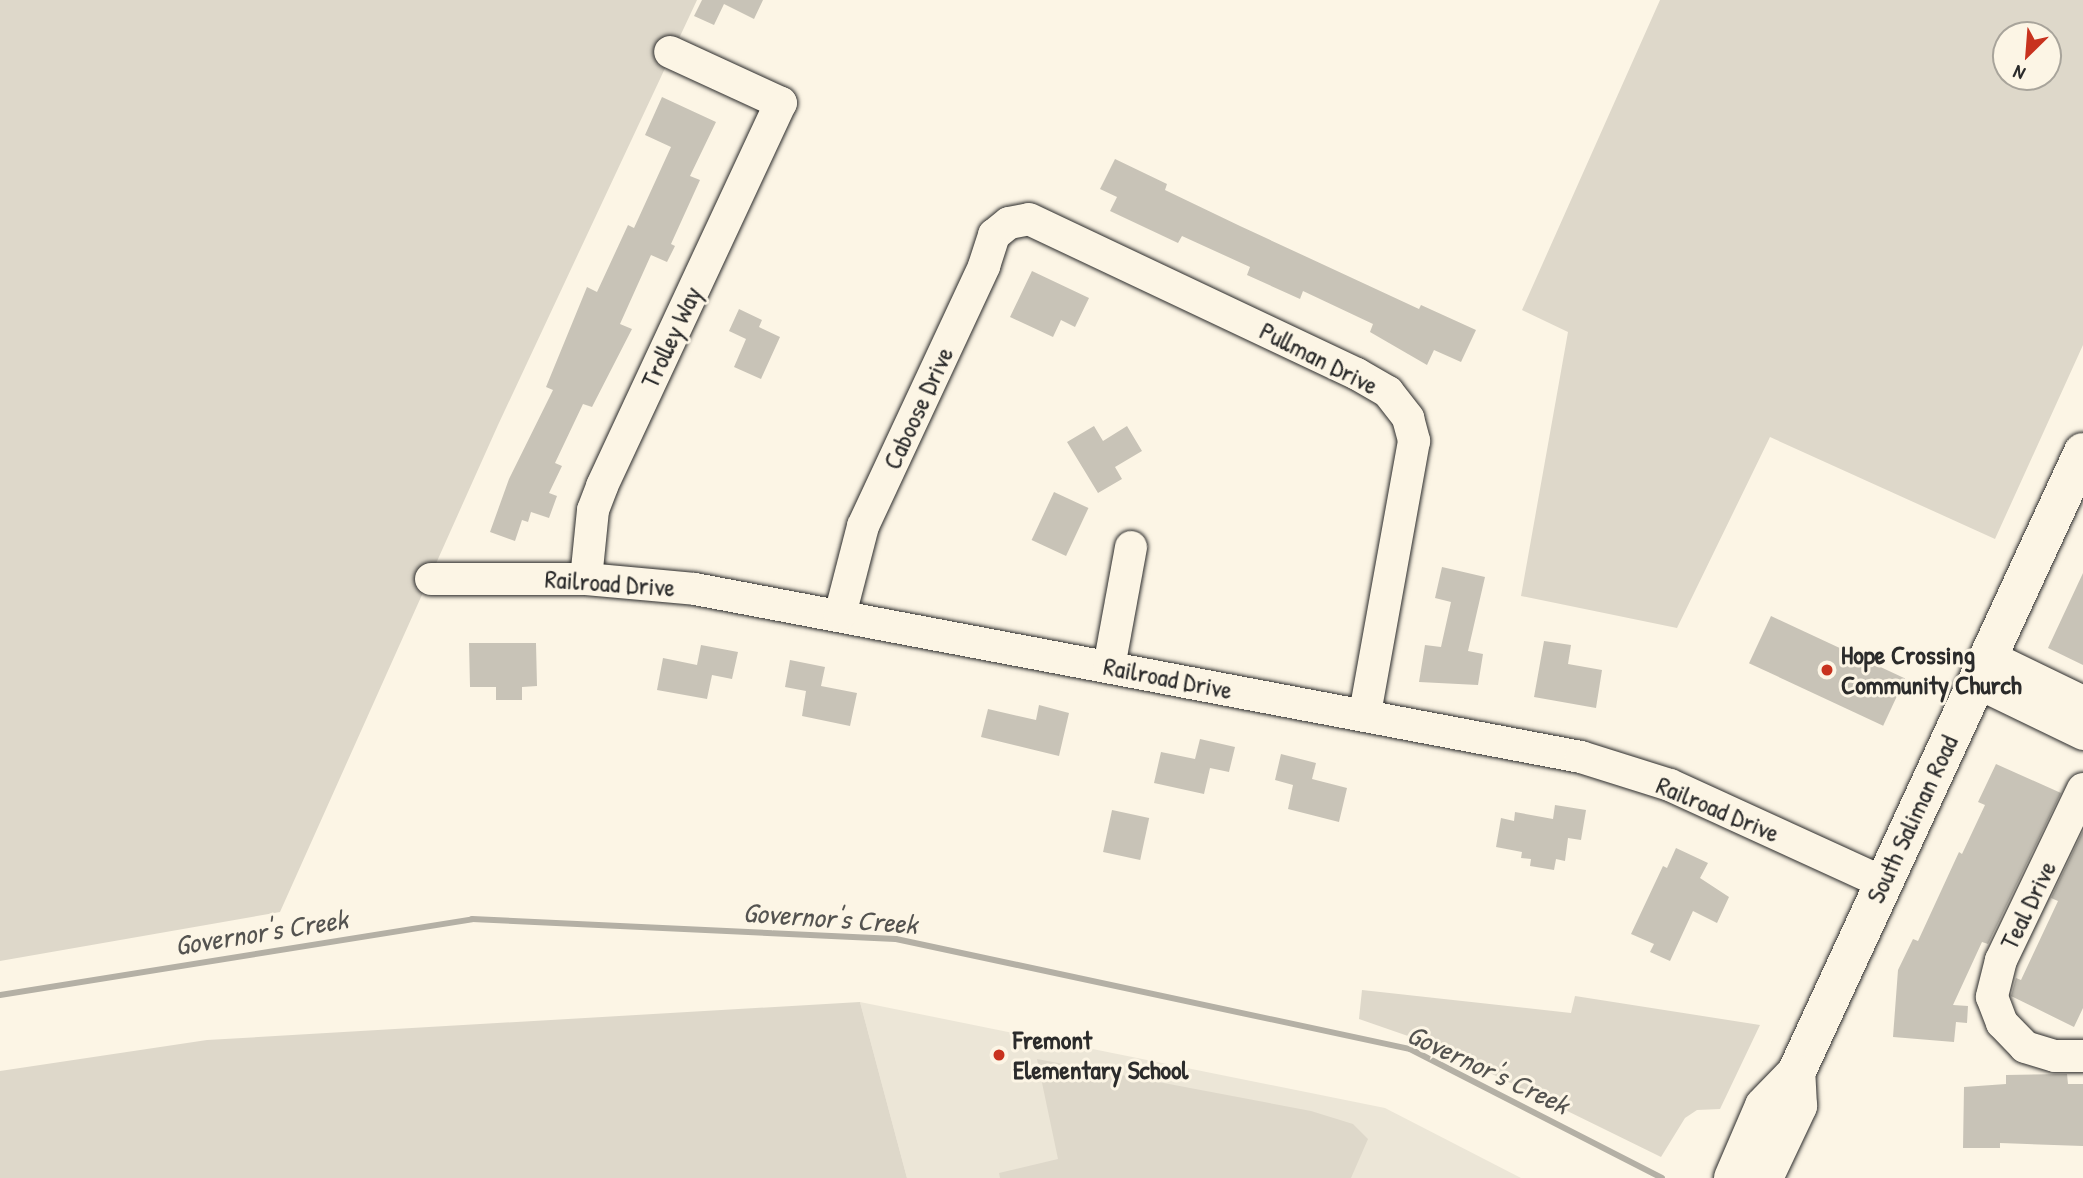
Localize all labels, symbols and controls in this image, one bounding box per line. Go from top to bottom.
north arrow [1992,21,2062,91]
text: N [2009,59,2029,87]
street label: Trolley Way [634,281,708,393]
street label: Pullman Drive [1255,315,1383,401]
street label: Caboose Drive [876,342,960,474]
street label: Railroad Drive [544,563,676,603]
place label: Hope Crossing Community Church [1841,639,2022,700]
street label: Railroad Drive [1101,650,1235,706]
marker: Hope Crossing Community Church [1819,662,1835,678]
street label: South Saliman Road [1859,730,1965,908]
street label: Railroad Drive [1652,769,1784,849]
street label: Teal Drive [1993,856,2063,954]
water label: Governor's Creek [742,895,918,941]
water label: Governor's Creek [172,902,350,962]
water label: Governor's Creek [1402,1017,1574,1121]
place label: Fremont Elementary School [1013,1024,1188,1086]
marker: Fremont Elementary School [991,1047,1007,1063]

